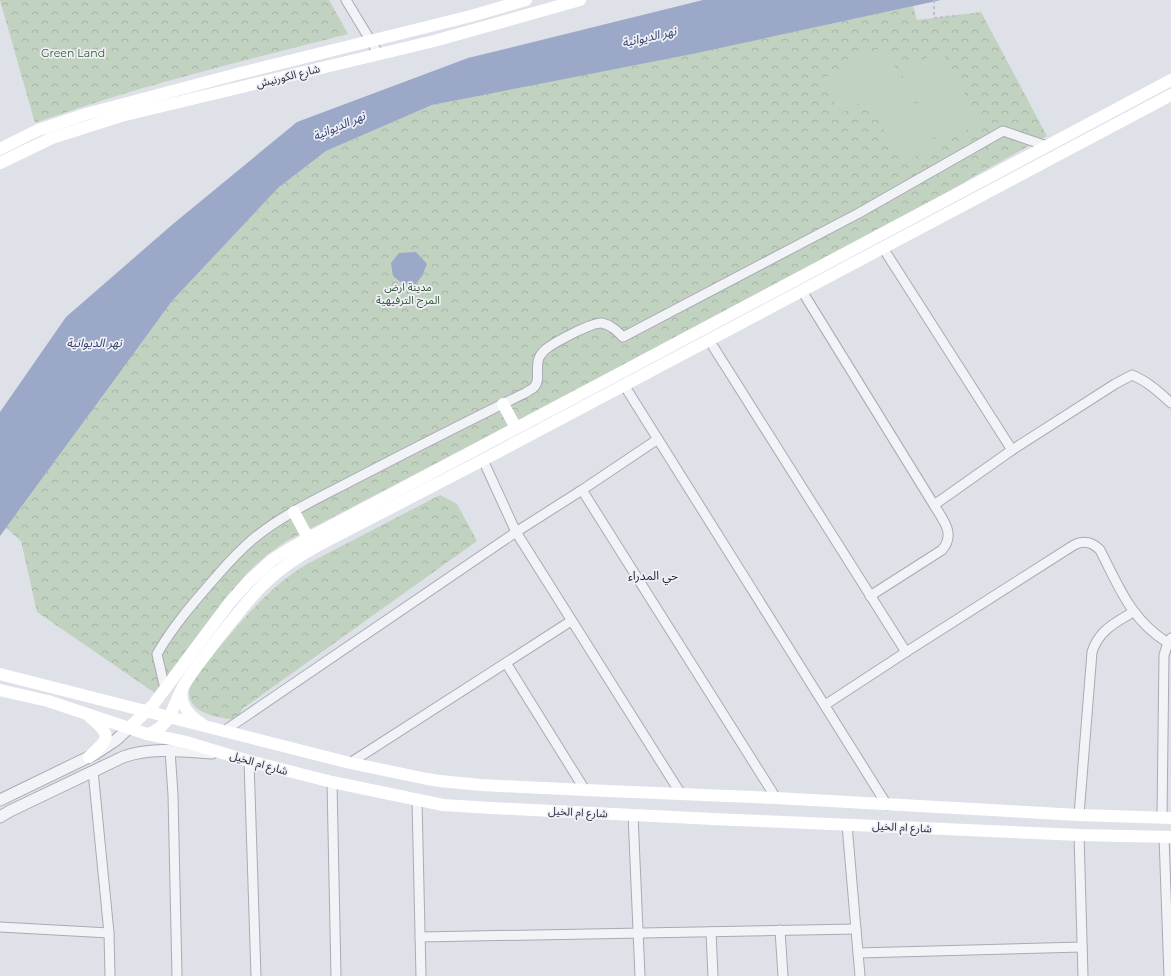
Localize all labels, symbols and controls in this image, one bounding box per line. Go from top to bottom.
water label: نهر الديوانية [620,23,679,50]
park label: Green Land [41,46,105,60]
street label: شارع الكورنيش [255,61,322,92]
water label: نهر الديوانية [310,107,368,143]
park label: مدينة ارض المرح الترفيهية [376,280,440,308]
water label: نهر الديوانية [66,335,123,350]
district label: حي المدراء [628,568,678,586]
street label: شارع ام الخيل [228,748,290,779]
street label: شارع ام الخيل [548,803,609,822]
street label: شارع ام الخيل [872,818,933,837]

